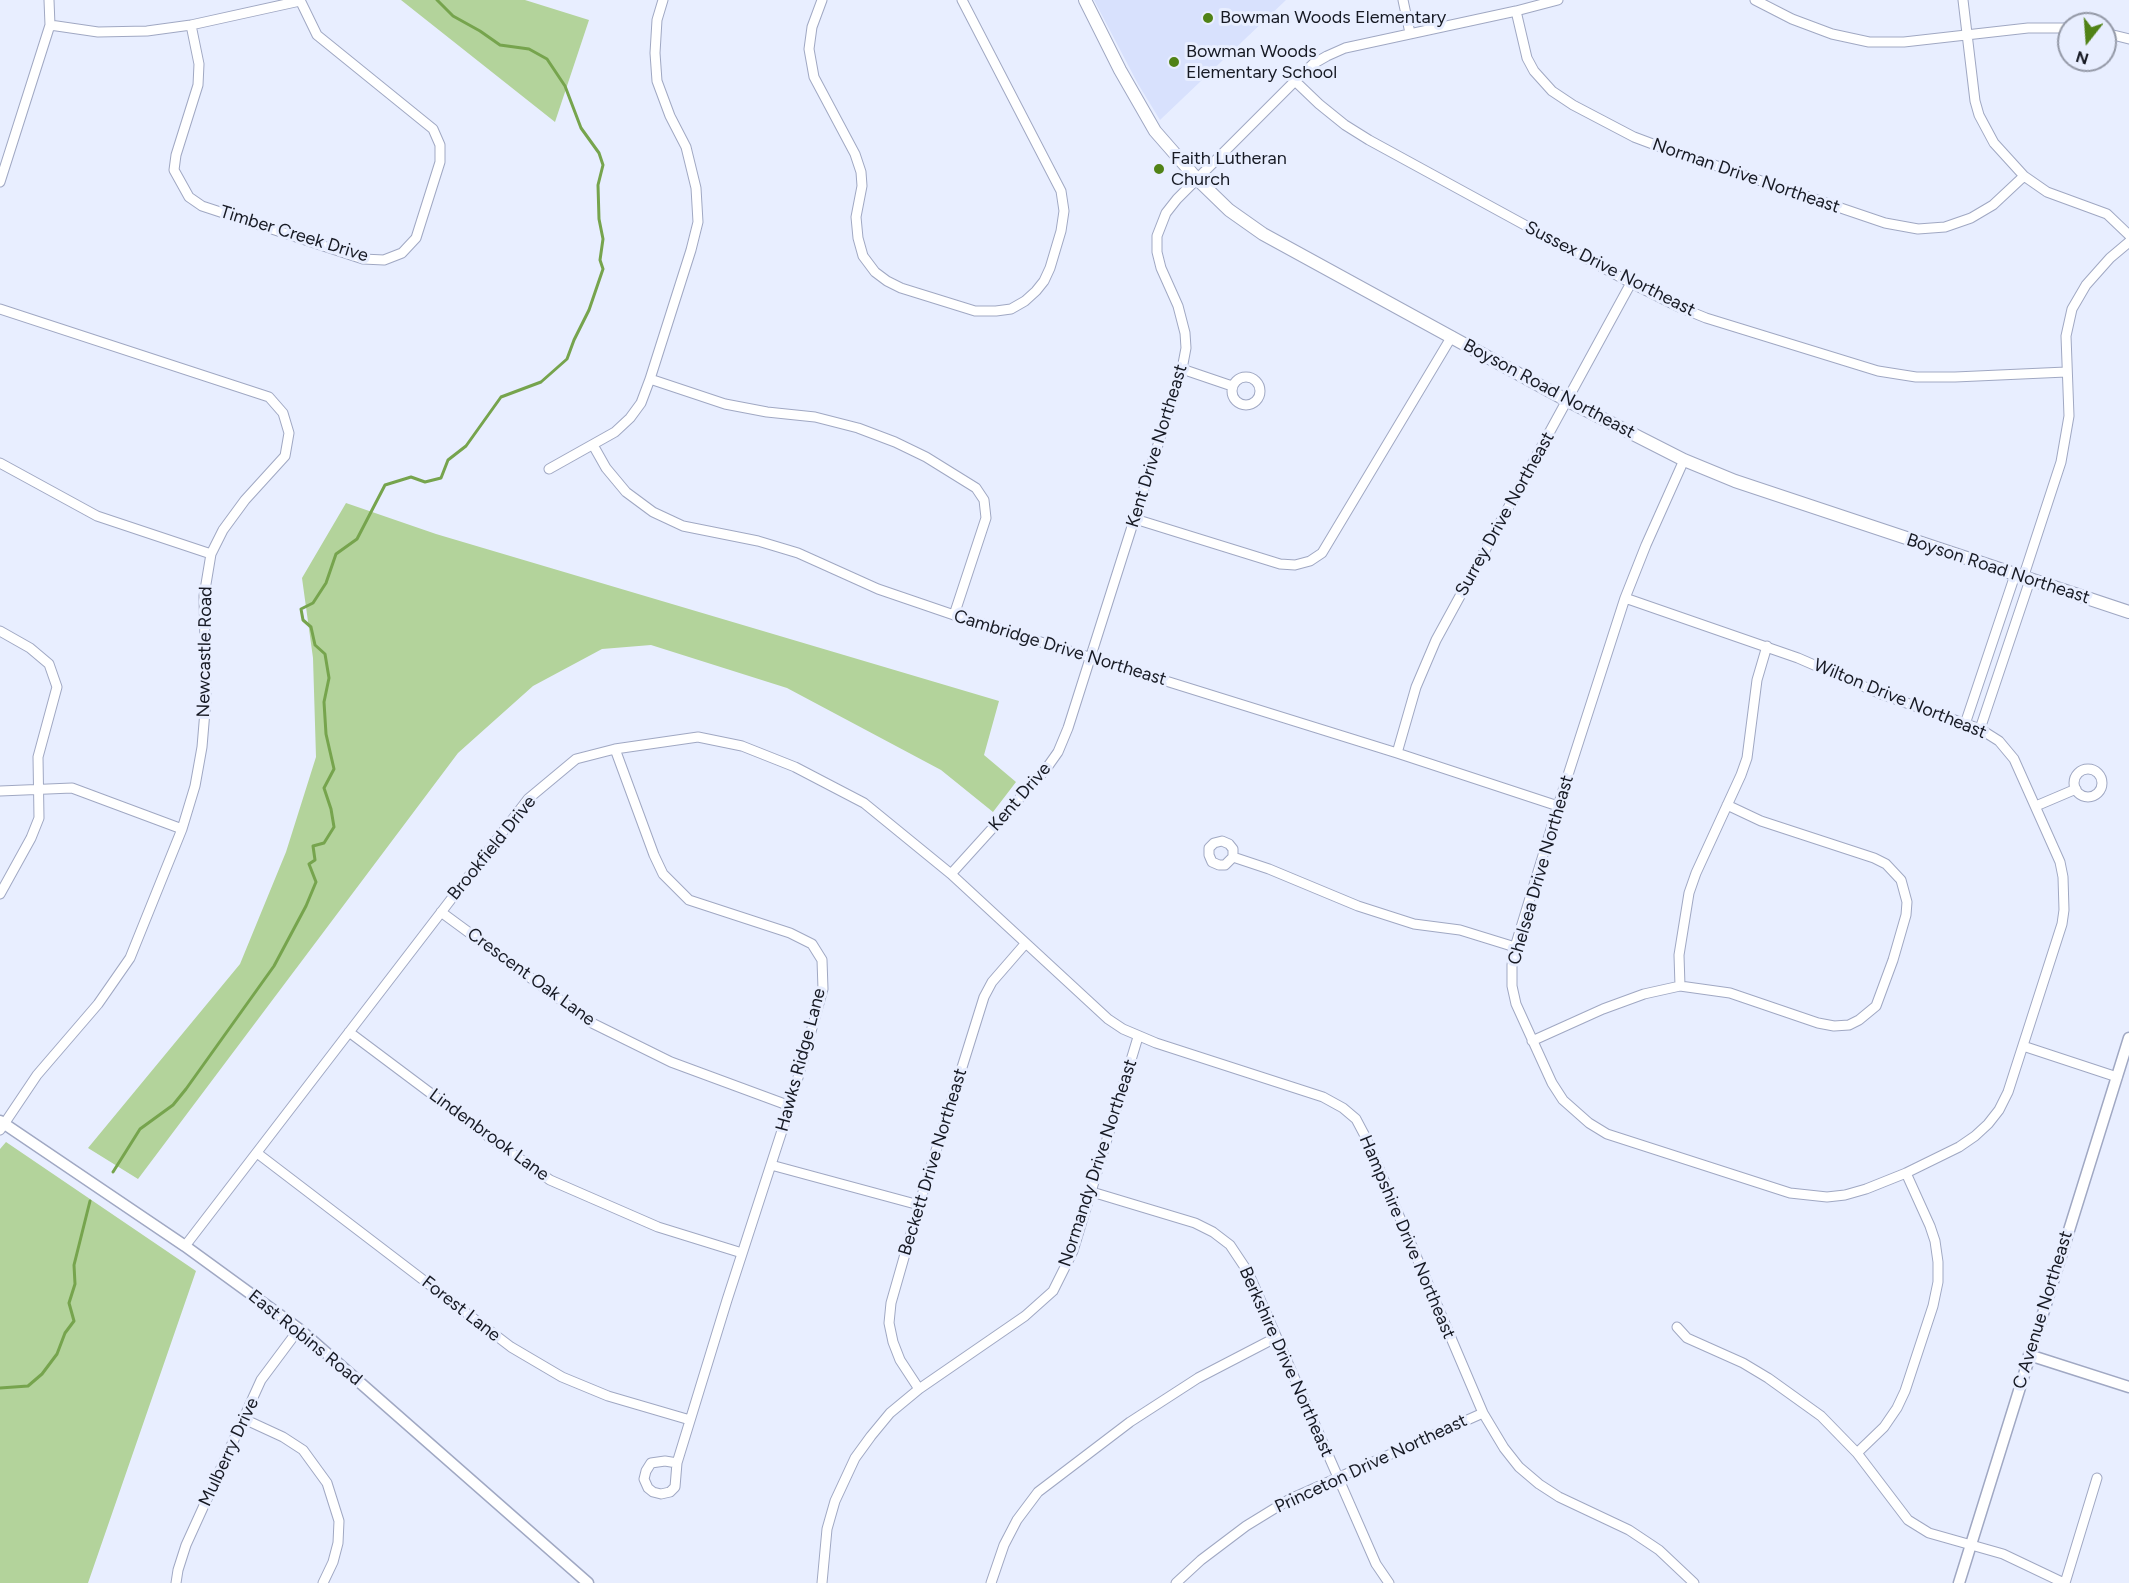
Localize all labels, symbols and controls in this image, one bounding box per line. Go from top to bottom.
place label: Bowman Woods Elementary [1220,7,1446,29]
marker: Bowman Woods Elementary [1201,11,1215,25]
north arrow [2057,12,2117,72]
place label: Bowman Woods Elementary School [1186,41,1337,84]
text: N [2073,47,2091,69]
marker: Bowman Woods Elementary School [1167,55,1181,69]
street label: Norman Drive Northeast [1649,134,1843,218]
place label: Faith Lutheran Church [1171,148,1287,190]
marker: Faith Lutheran Church [1152,162,1166,176]
street label: Timber Creek Drive [217,201,371,267]
street label: Sussex Drive Northeast [1521,217,1699,321]
street label: Boyson Road Northeast [1459,335,1639,443]
street label: Kent Drive Northeast [1122,362,1192,530]
street label: Surrey Drive Northeast [1451,428,1559,600]
street label: Boyson Road Northeast [1904,529,2092,609]
street label: Newcastle Road [193,586,217,718]
street label: Cambridge Drive Northeast [951,605,1169,691]
street label: Wilton Drive Northeast [1810,654,1990,744]
street label: Kent Drive [984,758,1056,836]
street label: Chelsea Drive Northeast [1504,773,1578,967]
street label: Brookfield Drive [443,791,541,905]
street label: Crescent Oak Lane [463,923,599,1031]
street label: Hawks Ridge Lane [771,986,831,1134]
street label: Normandy Drive Northeast [1054,1056,1142,1270]
street label: Beckett Drive Northeast [894,1066,972,1258]
street label: Lindenbrook Lane [425,1084,553,1186]
street label: Hampshire Drive Northeast [1354,1132,1460,1342]
street label: C Avenue Northeast [2009,1228,2077,1392]
street label: Berkshire Drive Northeast [1234,1263,1338,1461]
street label: Forest Lane [417,1272,505,1346]
street label: East Robins Road [244,1285,366,1391]
street label: Mulberry Drive [194,1394,264,1510]
street label: Princeton Drive Northeast [1272,1410,1470,1518]

